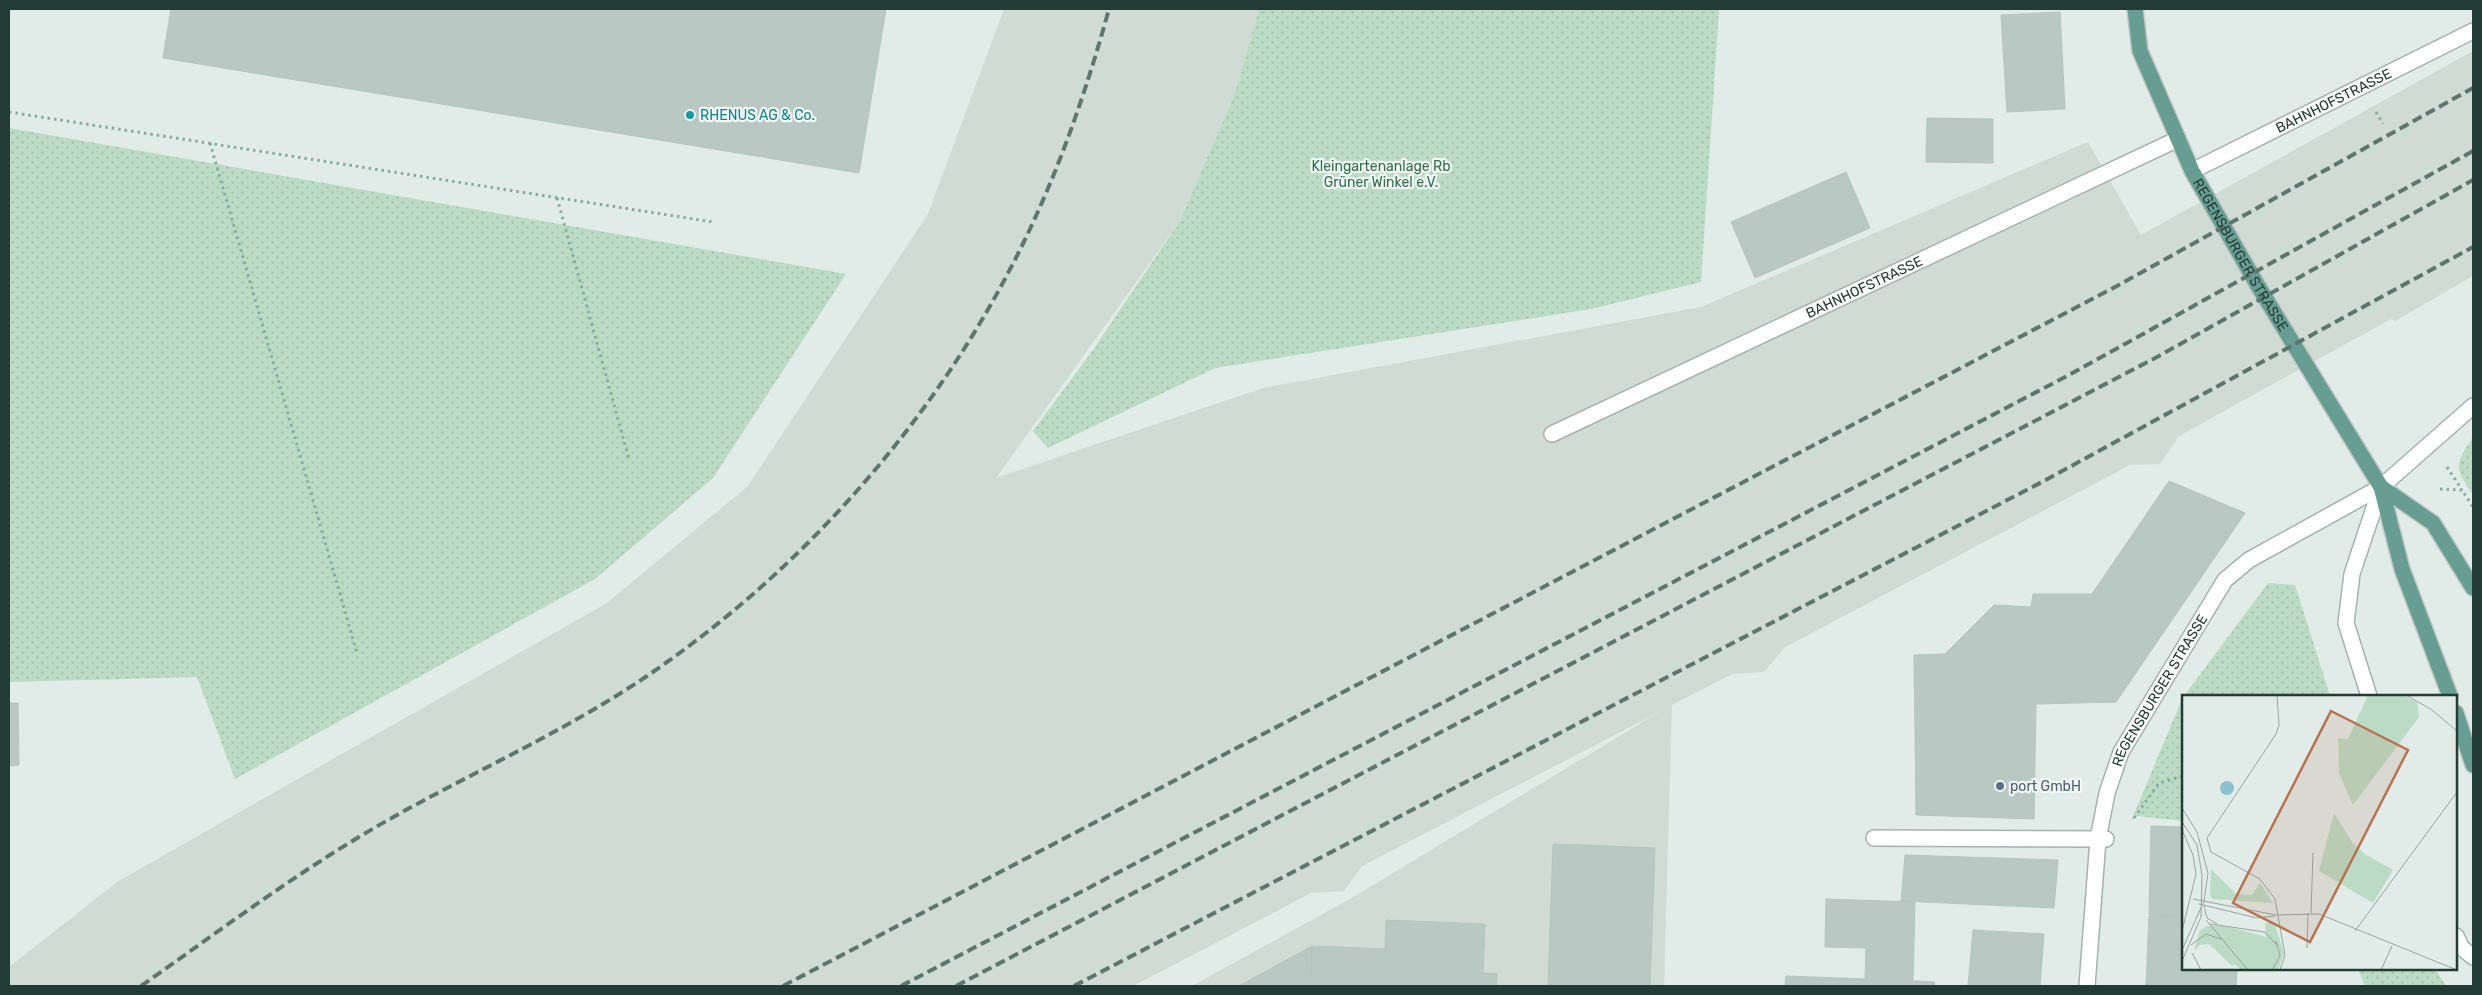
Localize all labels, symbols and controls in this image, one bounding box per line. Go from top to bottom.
street label: BAHNHOFSTRASSE [2273,65,2394,136]
place label: RHENUS AG & Co. [700,107,815,124]
marker: RHENUS AG & Co. [684,109,696,121]
park label: Kleingartenanlage Rb Grüner Winkel e.V. [1311,158,1451,191]
street label: REGENSBURGER STRASSE [2190,175,2292,334]
street label: BAHNHOFSTRASSE [1803,252,1925,322]
street label: REGENSBURGER STRASSE [2108,611,2211,769]
inset map [2182,695,2457,970]
place label: port GmbH [2010,778,2081,795]
marker: port GmbH [1994,780,2006,792]

